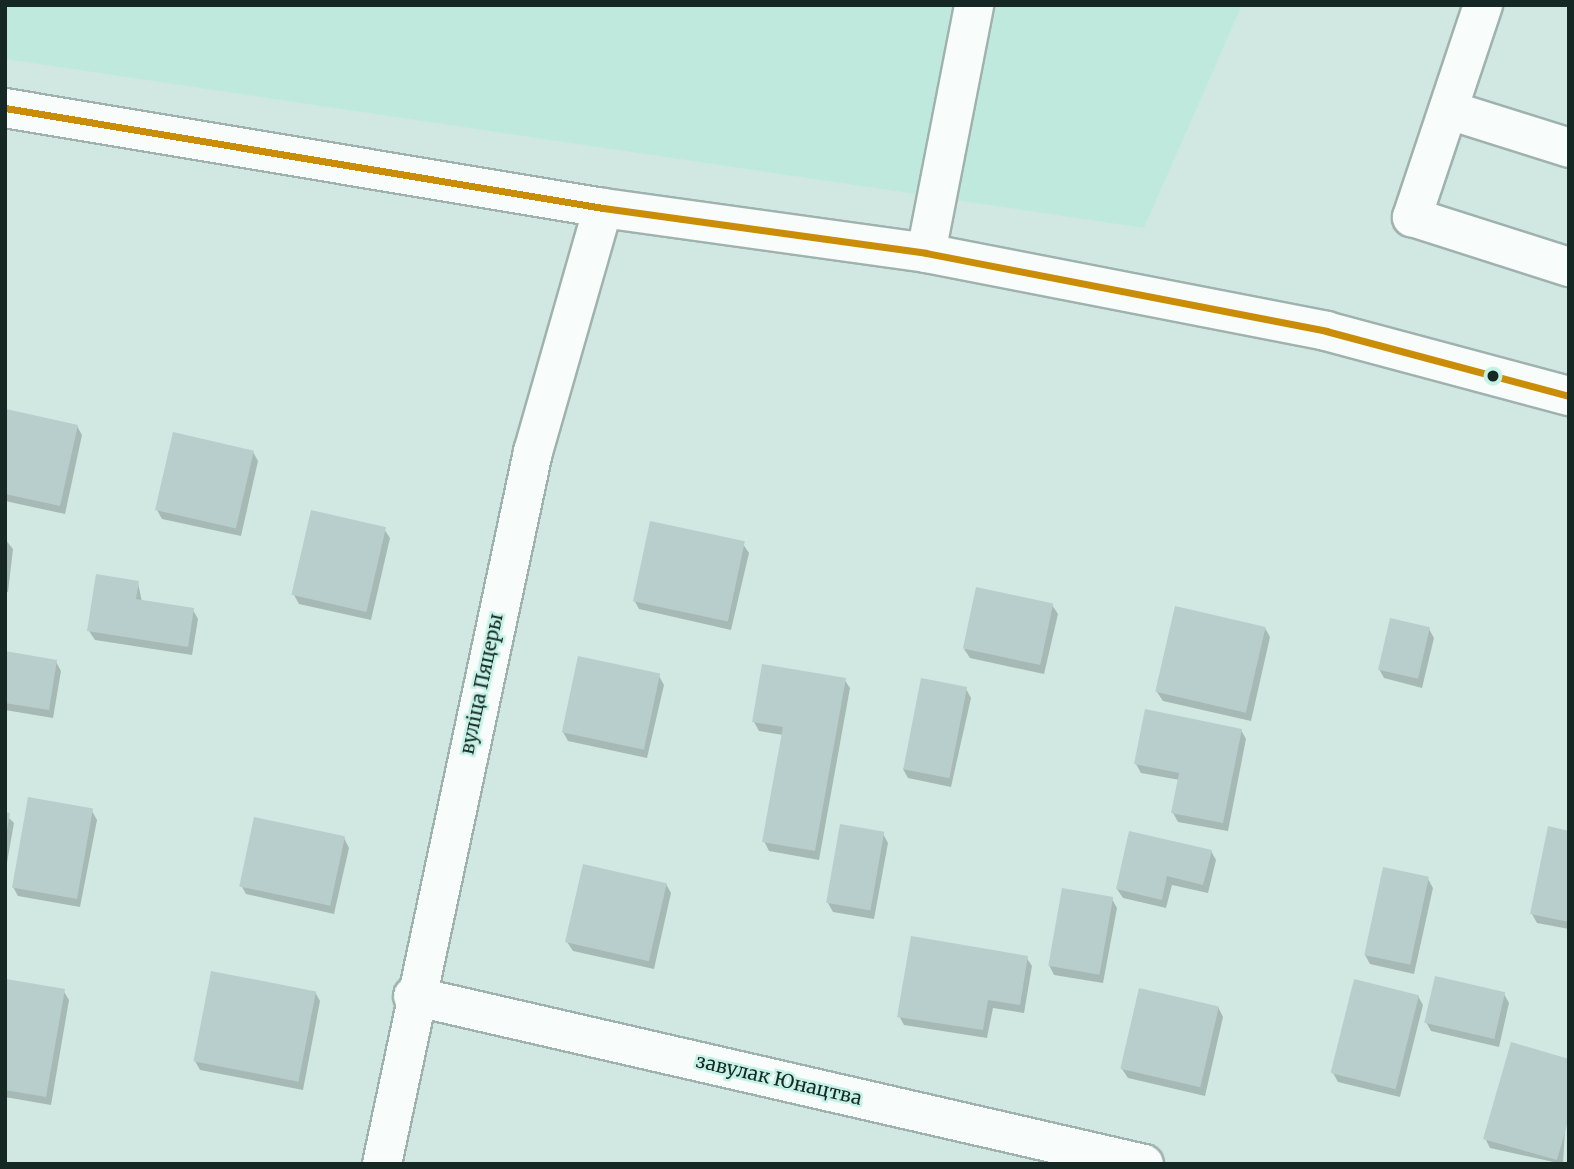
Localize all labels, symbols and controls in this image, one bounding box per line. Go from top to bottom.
unlabelled marker [1486,369,1500,383]
street label: вуліца Пяцеры [456,612,508,756]
street label: завулак Юнацтва [694,1050,864,1110]

